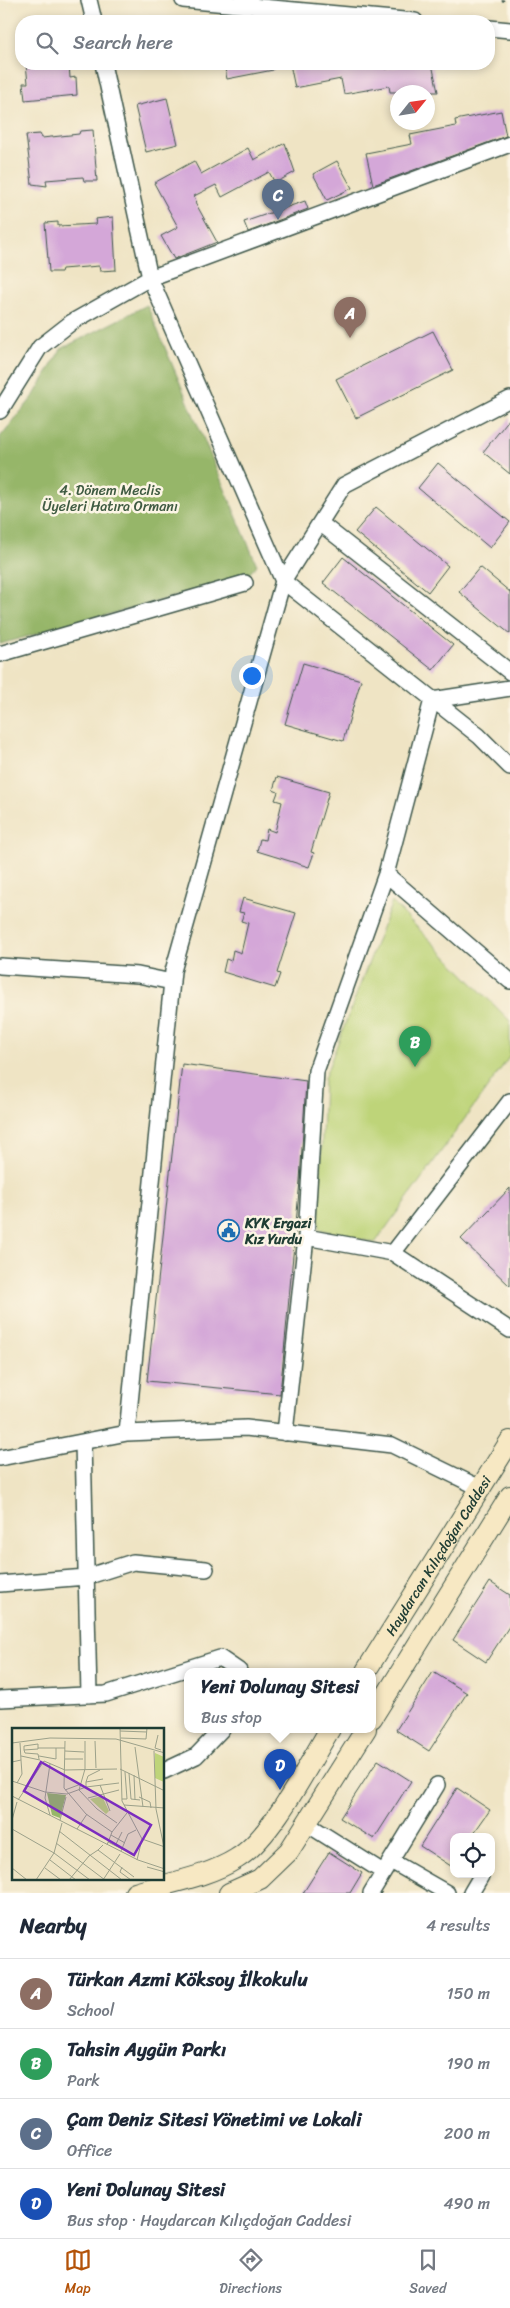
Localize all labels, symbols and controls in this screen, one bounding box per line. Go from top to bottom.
search box [15,15,495,70]
text: Search here [73,26,173,59]
icon: search [33,29,61,57]
north arrow [390,85,435,130]
pin: C [262,179,294,220]
pin: A [334,297,366,338]
park label: 4. Dönem Meclis Üyeleri Hatıra Ormanı [42,478,178,519]
your location [239,663,265,689]
pin: B [399,1026,431,1067]
place label: KYK Ergazi Kız Yurdu [244,1211,313,1252]
public building icon: KYK Ergazi Kız Yurdu [217,1219,241,1243]
street label: Haydarcan Kılıçdoğan Caddesi [379,1470,498,1641]
popup [184,1668,376,1733]
text: Yeni Dolunay Sitesi [201,1670,359,1703]
text: Bus stop [201,1703,262,1732]
inset map [12,1728,165,1880]
pin: D [264,1749,296,1790]
map controls [450,1833,495,1878]
button: locate [450,1833,495,1878]
text: Nearby [20,1907,86,1945]
text: 4 results [426,1911,490,1940]
text: Türkan Azmi Köksoy İlkokulu [67,1963,308,1996]
text: A [31,1979,41,2008]
text: 150 m [447,1979,490,2008]
text: School [67,1996,114,2025]
text: Tahsin Aygün Parkı [67,2033,226,2066]
text: B [31,2049,41,2078]
text: 190 m [447,2049,490,2078]
text: Park [67,2066,100,2095]
text: Çam Deniz Sitesi Yönetimi ve Lokali [67,2103,361,2136]
text: C [31,2119,41,2148]
text: 200 m [444,2119,490,2148]
text: Office [67,2136,112,2165]
text: Yeni Dolunay Sitesi [67,2173,225,2206]
text: D [31,2189,41,2218]
text: 490 m [444,2189,490,2218]
text: Bus stop · Haydarcan Kılıçdoğan Caddesi [67,2206,351,2235]
tab: Map [64,2246,92,2301]
tab: Directions [219,2246,282,2301]
tab: Saved [409,2246,446,2301]

